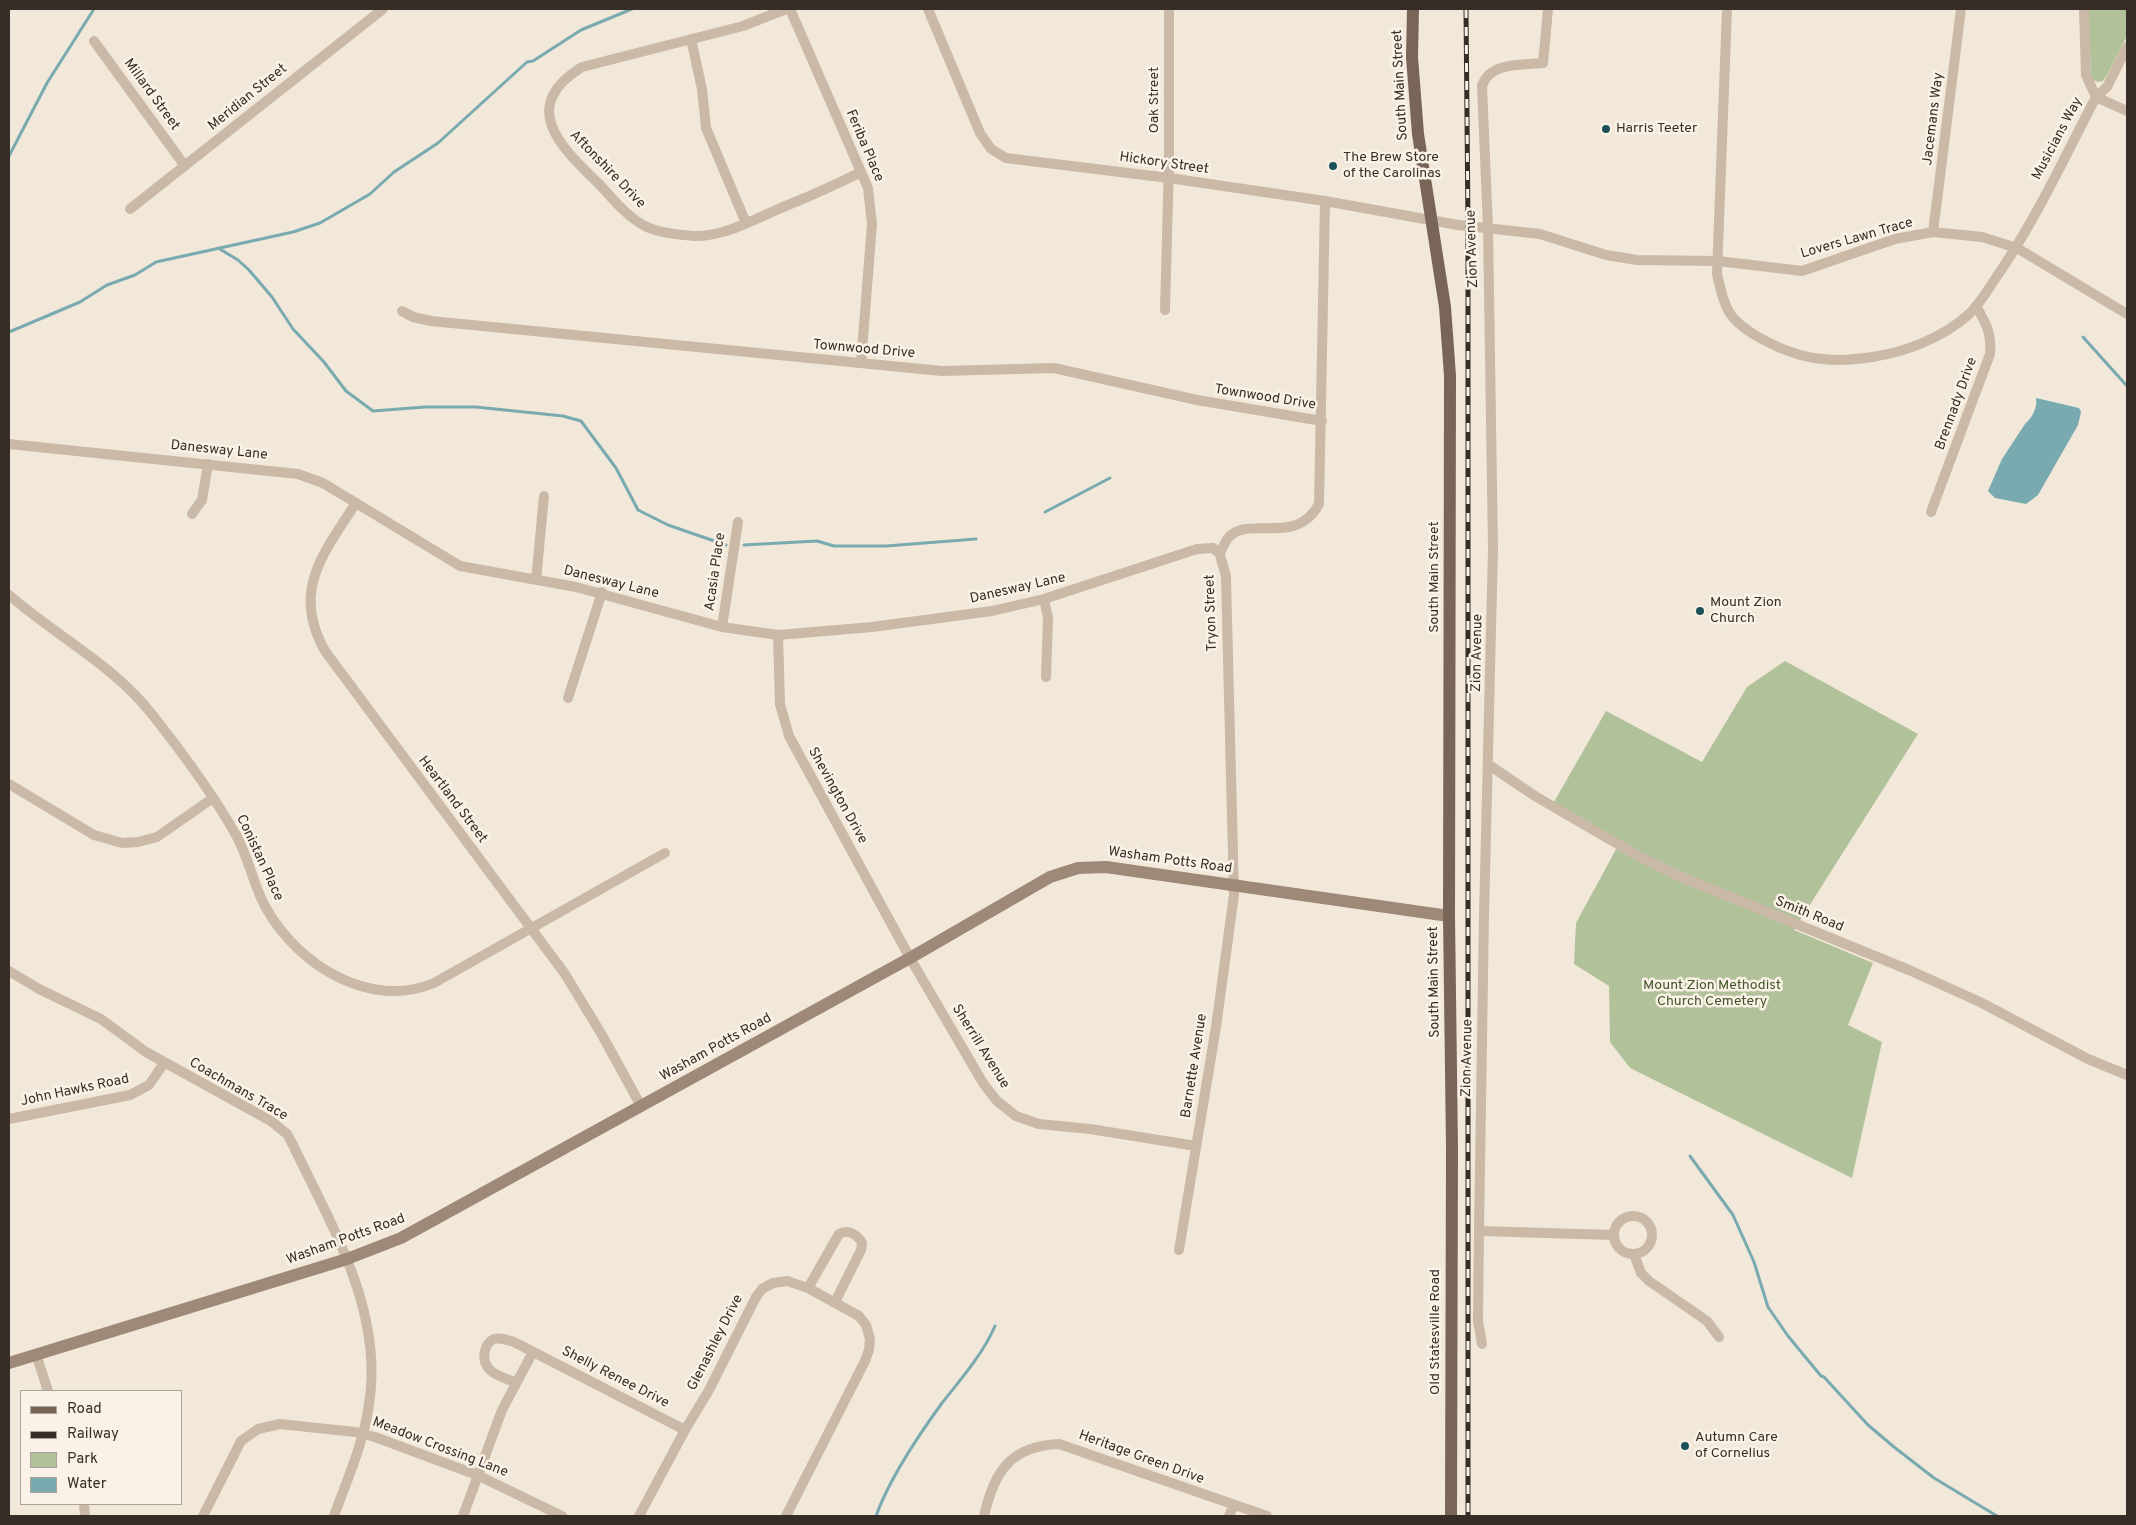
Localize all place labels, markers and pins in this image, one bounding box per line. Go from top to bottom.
place label: Harris Teeter [1616,121,1697,137]
marker: Harris Teeter [1600,123,1612,135]
place label: The Brew Store of the Carolinas [1343,150,1441,182]
marker: The Brew Store of the Carolinas [1327,160,1339,172]
place label: Mount Zion Church [1710,595,1782,628]
marker: Mount Zion Church [1694,605,1706,617]
place label: Autumn Care of Cornelius [1695,1430,1778,1462]
marker: Autumn Care of Cornelius [1679,1440,1691,1452]

